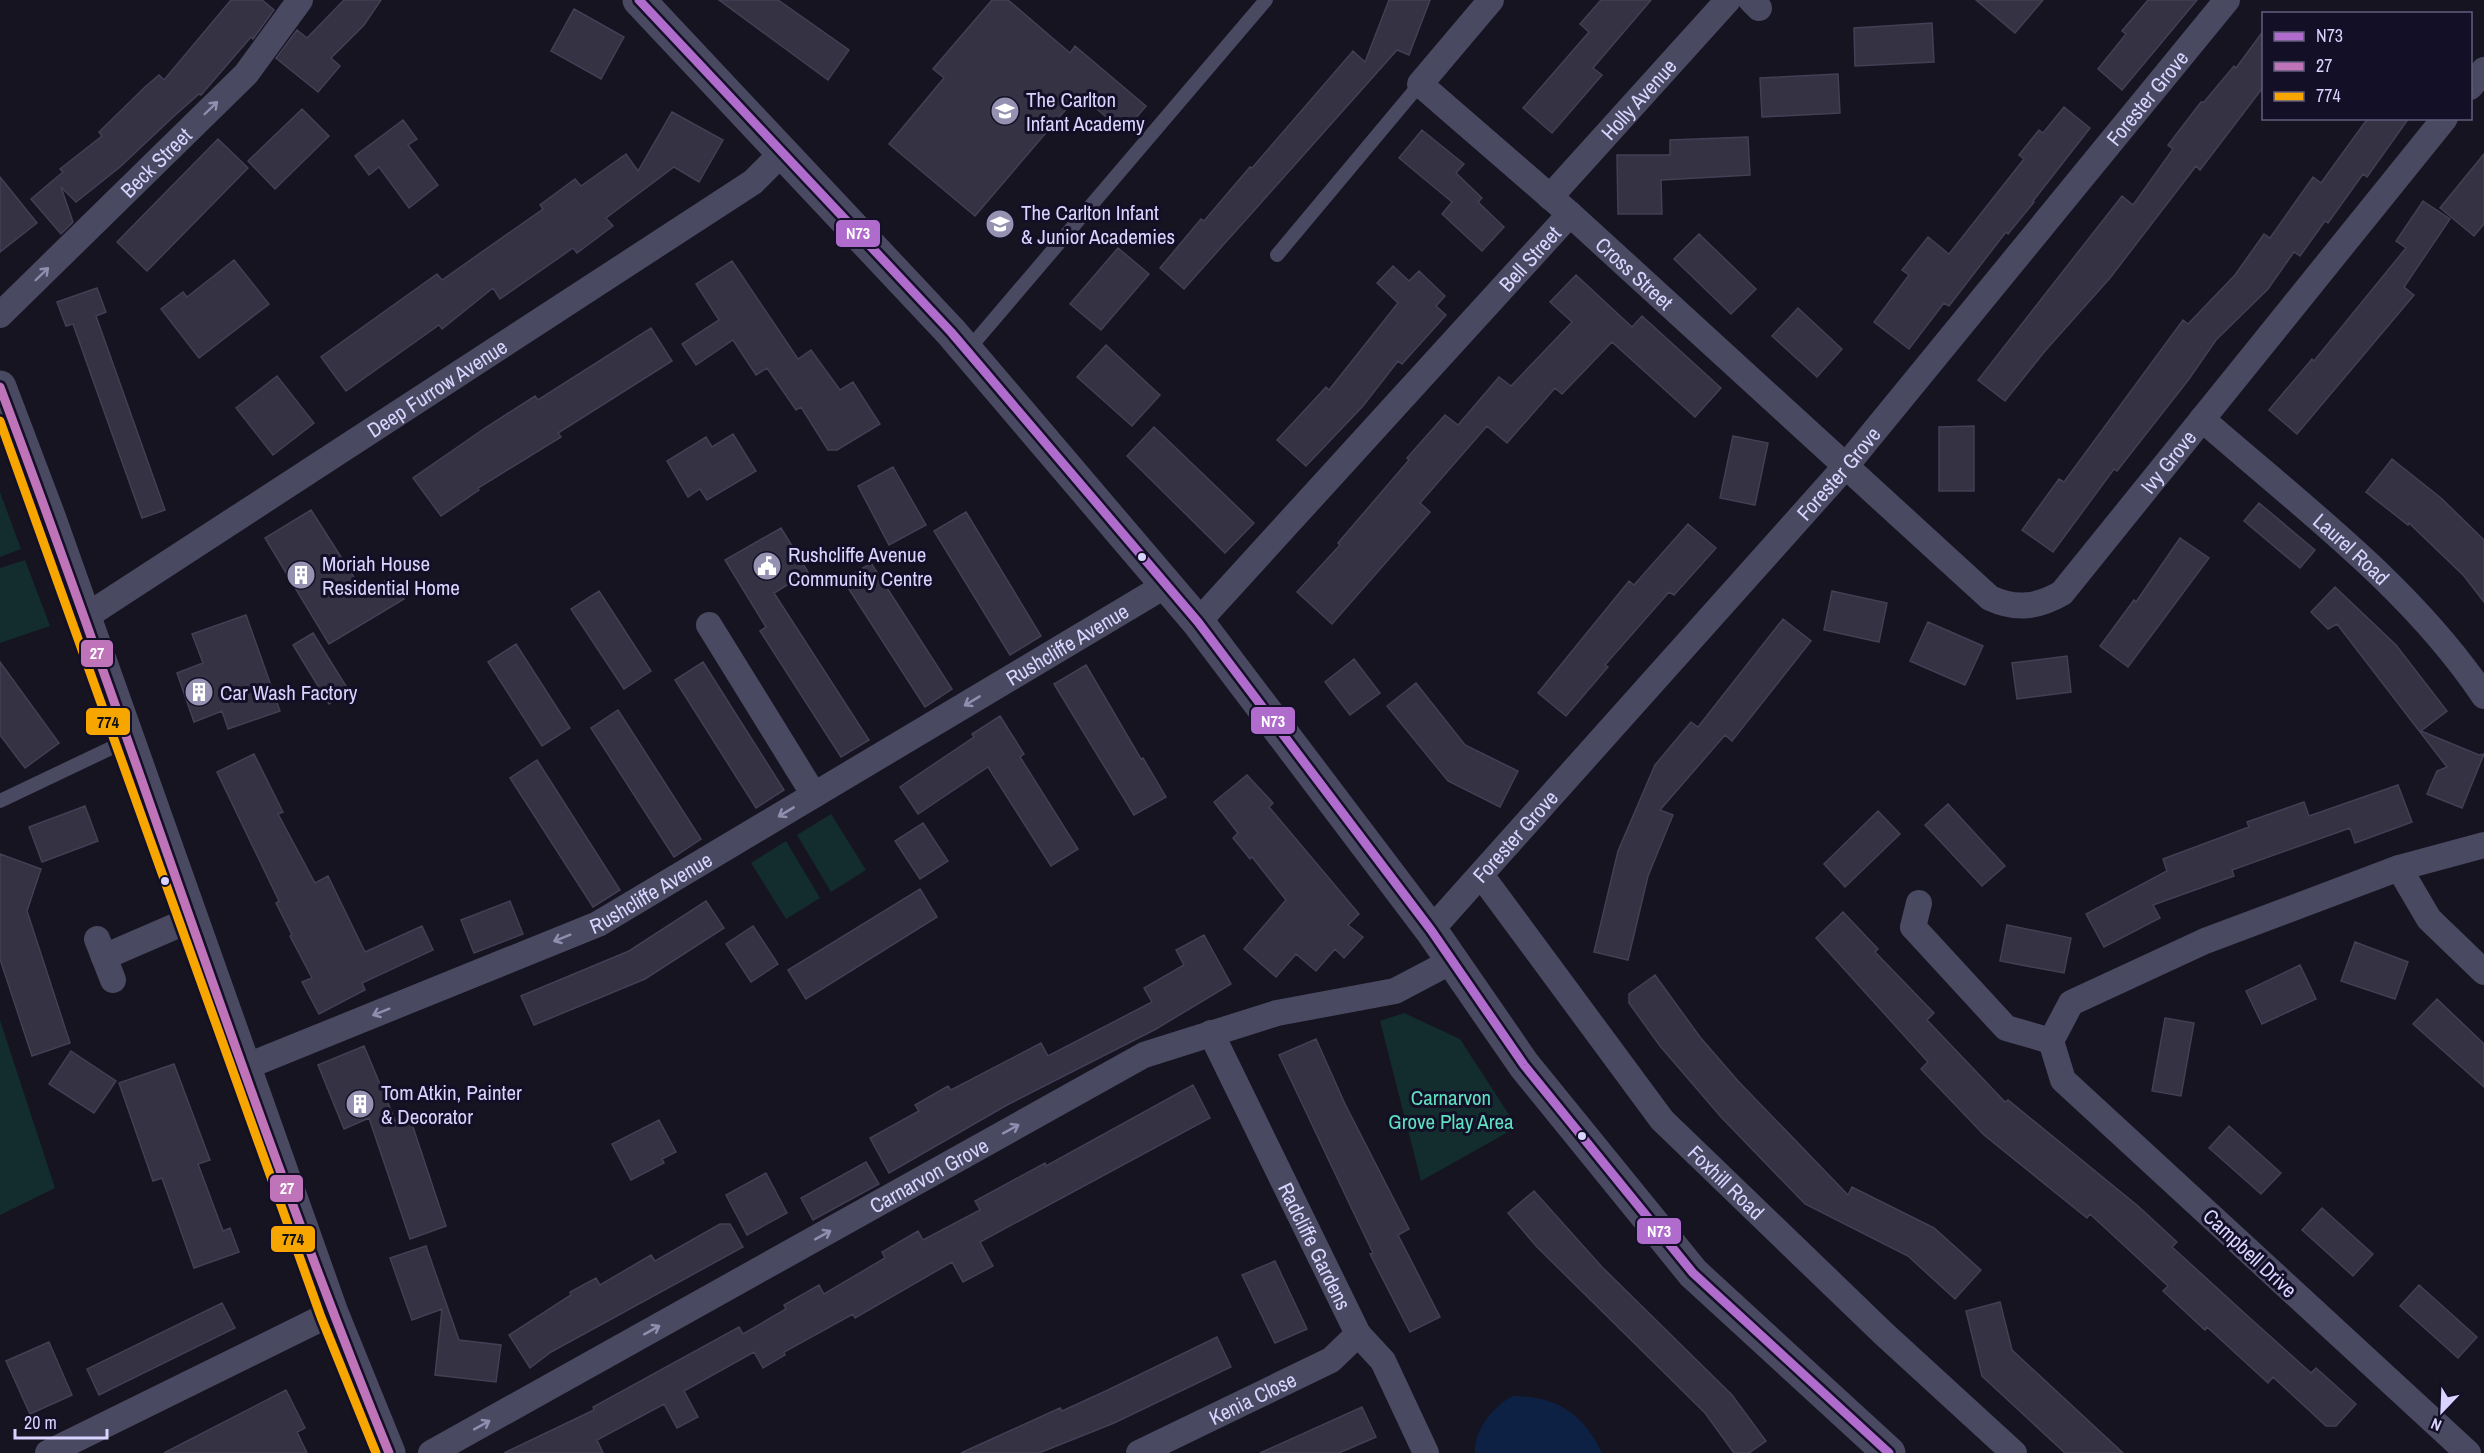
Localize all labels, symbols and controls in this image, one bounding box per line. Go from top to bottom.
legend [2262,12,2472,120]
text: N73 [2316,23,2343,48]
street label: Forester Grove [2099,44,2195,152]
street label: Holly Avenue [1594,52,1683,146]
text: 27 [2316,53,2332,78]
text: 774 [2316,83,2341,108]
place label: The Carlton Infant Academy [1026,85,1145,138]
school or university icon: The Carlton Infant Academy [989,95,1021,127]
one-way arrow [203,101,218,115]
street label: Beck Street [114,121,198,204]
place label: The Carlton Infant & Junior Academies [1021,198,1175,251]
school or university icon: The Carlton Infant & Junior Academies [984,208,1016,240]
line badge: N73 [835,219,881,248]
street label: Bell Street [1492,219,1567,298]
text: N73 [846,222,870,244]
street label: Cross Street [1589,230,1680,316]
one-way arrow [34,267,49,281]
street label: Deep Furrow Avenue [361,332,513,444]
street label: Forester Grove [1790,420,1887,526]
street label: Ivy Grove [2134,424,2202,499]
street label: Laurel Road [2307,506,2396,591]
place label: Rushcliffe Avenue Community Centre [788,540,933,593]
place label: Moriah House Residential Home [322,549,460,602]
public building icon: Rushcliffe Avenue Community Centre [751,550,783,582]
unlabelled marker [1136,551,1148,563]
building icon: Moriah House Residential Home [285,559,317,591]
street label: Rushcliffe Avenue [1000,596,1134,692]
line badge: 27 [80,639,114,668]
text: 27 [90,642,104,664]
building icon: Car Wash Factory [183,676,215,708]
place label: Car Wash Factory [220,678,358,707]
one-way arrow [964,695,981,707]
line badge: N73 [1250,706,1296,735]
line badge: 774 [85,707,131,736]
text: N73 [1261,710,1285,732]
text: 774 [97,711,120,733]
street label: Forester Grove [1466,784,1564,889]
one-way arrow [778,806,795,818]
street label: Rushcliffe Avenue [585,845,717,940]
unlabelled marker [159,875,171,887]
one-way arrow [553,933,572,944]
one-way arrow [372,1007,391,1018]
place label: Tom Atkin, Painter & Decorator [381,1078,522,1131]
park label: Carnarvon Grove Play Area [1388,1083,1514,1136]
building icon: Tom Atkin, Painter & Decorator [344,1088,376,1120]
one-way arrow [1002,1123,1019,1135]
street label: Carnarvon Grove [864,1130,993,1220]
unlabelled marker [1576,1130,1588,1142]
street label: Foxhill Road [1682,1138,1771,1226]
line badge: 27 [269,1174,304,1203]
text: 27 [280,1177,294,1199]
street label: Radcliffe Gardens [1272,1177,1358,1315]
street label: Campbell Drive [2197,1202,2303,1304]
line badge: N73 [1636,1217,1682,1245]
text: N73 [1647,1220,1671,1242]
line badge: 774 [270,1225,316,1253]
text: 774 [282,1228,305,1250]
one-way arrow [813,1229,831,1240]
one-way arrow [643,1323,660,1335]
street label: Kenia Close [1204,1365,1301,1432]
north arrow [2412,1381,2472,1441]
scale bar [15,1402,106,1440]
text: 20 m [24,1410,57,1435]
text: N [2427,1413,2445,1437]
one-way arrow [473,1418,490,1430]

